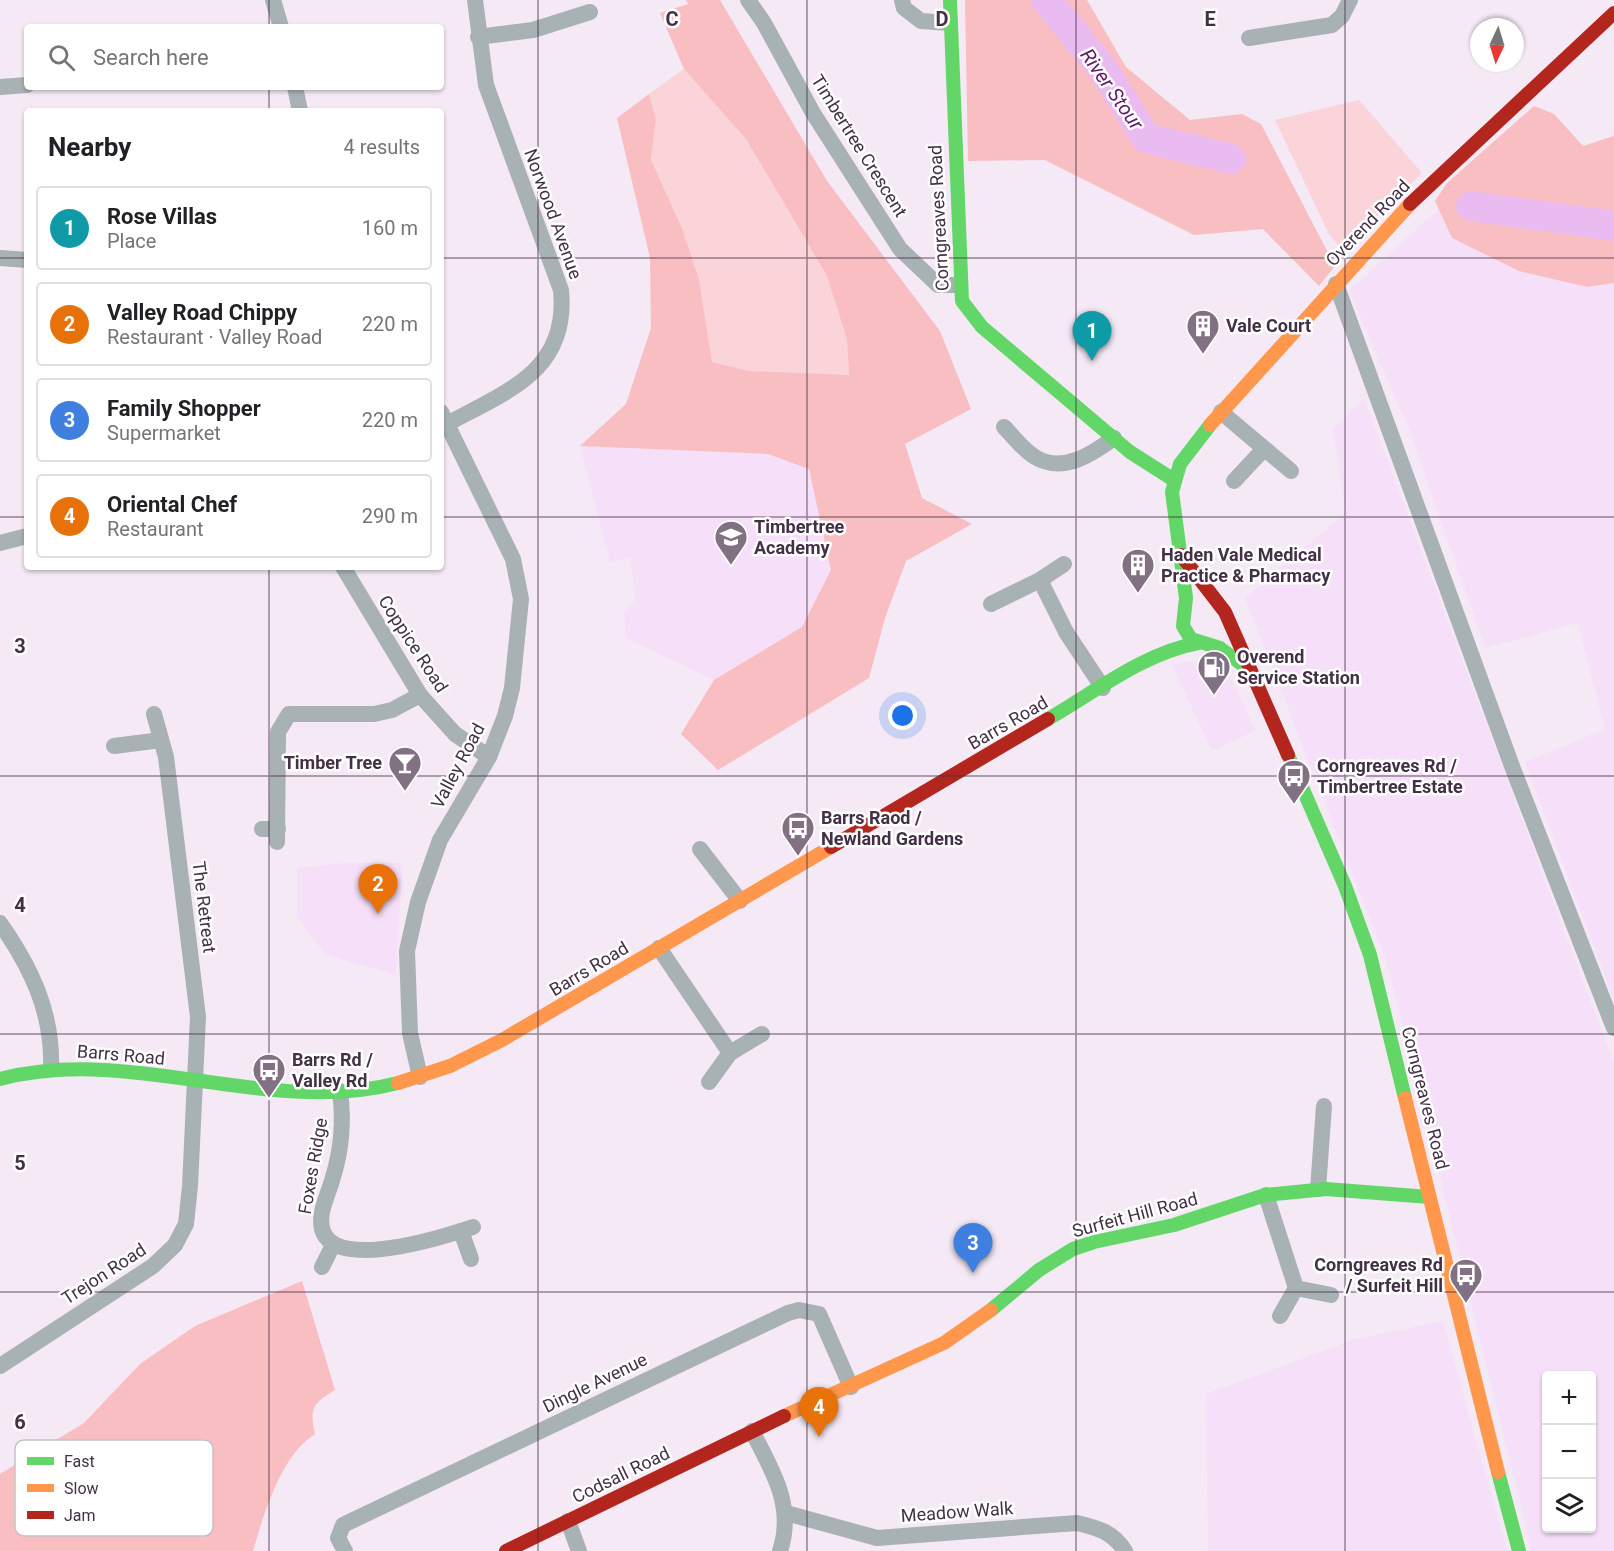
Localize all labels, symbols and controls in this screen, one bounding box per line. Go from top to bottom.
text: C [665,7,679,31]
text: D [936,7,949,31]
text: E [1204,7,1216,31]
north arrow [1470,18,1524,72]
search box [24,24,444,90]
icon: search [45,41,78,74]
water label: River Stour [1075,44,1150,135]
text: Search here [93,45,209,70]
street label: Timbertree Crescent [807,71,912,221]
text: Nearby [48,132,131,162]
text: 4 results [344,135,420,159]
street label: Corngreaves Road [924,144,953,292]
street label: Norwood Avenue [520,146,587,282]
street label: Overend Road [1321,175,1414,270]
text: Rose Villas [107,204,217,229]
text: 1 [64,216,75,240]
text: 160 m [362,216,418,240]
text: Place [107,229,156,253]
text: Valley Road Chippy [107,300,297,325]
building icon: Vale Court [1185,308,1221,355]
text: 2 [64,312,75,336]
text: 220 m [362,312,418,336]
pin: 1 [1072,312,1112,361]
place label: Vale Court [1226,315,1311,336]
text: Restaurant · Valley Road [107,325,322,349]
text: Family Shopper [107,396,261,421]
text: 3 [64,408,75,432]
text: 220 m [362,408,418,432]
text: Supermarket [107,421,221,445]
text: Oriental Chef [107,492,237,517]
text: 4 [64,504,75,528]
text: 290 m [362,504,418,528]
place label: Timbertree Academy [754,516,845,558]
text: Restaurant [107,517,204,541]
school or university icon: Timbertree Academy [713,519,749,566]
place label: Haden Vale Medical Practice & Pharmacy [1161,544,1331,586]
building icon: Haden Vale Medical Practice & Pharmacy [1120,547,1156,594]
street label: Coppice Road [374,591,453,696]
text: 3 [14,634,26,658]
place label: Overend Service Station [1237,646,1360,688]
fuel station icon: Overend Service Station [1196,649,1232,696]
street label: Barrs Road [964,691,1051,754]
your location [888,701,917,730]
street label: Valley Road [426,720,489,812]
bar icon: Timber Tree [387,745,423,792]
place label: Timber Tree [284,752,382,773]
place label: Corngreaves Rd / Timbertree Estate [1317,755,1463,797]
bus stop icon: Corngreaves Rd / Timbertree Estate [1276,758,1312,805]
place label: Barrs Raod / Newland Gardens [821,807,963,849]
bus stop icon: Barrs Raod / Newland Gardens [780,810,816,857]
street label: The Retreat [188,860,221,954]
pin: 2 [358,864,398,914]
text: 4 [14,893,26,917]
street label: Barrs Road [546,937,632,1000]
street label: Corngreaves Road [1398,1024,1453,1171]
street label: Barrs Road [76,1040,166,1069]
place label: Barrs Rd / Valley Rd [292,1049,373,1091]
bus stop icon: Barrs Rd / Valley Rd [251,1052,287,1099]
street label: Foxes Ridge [294,1116,331,1216]
text: 5 [14,1151,26,1175]
street label: Surfeit Hill Road [1070,1188,1200,1241]
pin: 3 [954,1224,992,1273]
street label: Trejon Road [58,1239,150,1308]
place label: Corngreaves Rd / Surfeit Hill [1314,1254,1443,1296]
bus stop icon: Corngreaves Rd / Surfeit Hill [1448,1257,1484,1304]
street label: Dingle Avenue [539,1348,650,1417]
map controls [1542,1371,1596,1533]
button: + [1542,1371,1596,1425]
pin: 4 [800,1388,838,1437]
text: 6 [14,1410,26,1434]
button: − [1542,1425,1596,1479]
legend [15,1440,213,1536]
street label: Codsall Road [569,1442,673,1507]
text: Fast [64,1452,95,1471]
text: Slow [64,1479,99,1498]
button: layers [1542,1479,1596,1533]
street label: Meadow Walk [900,1497,1015,1526]
text: Jam [64,1506,96,1525]

